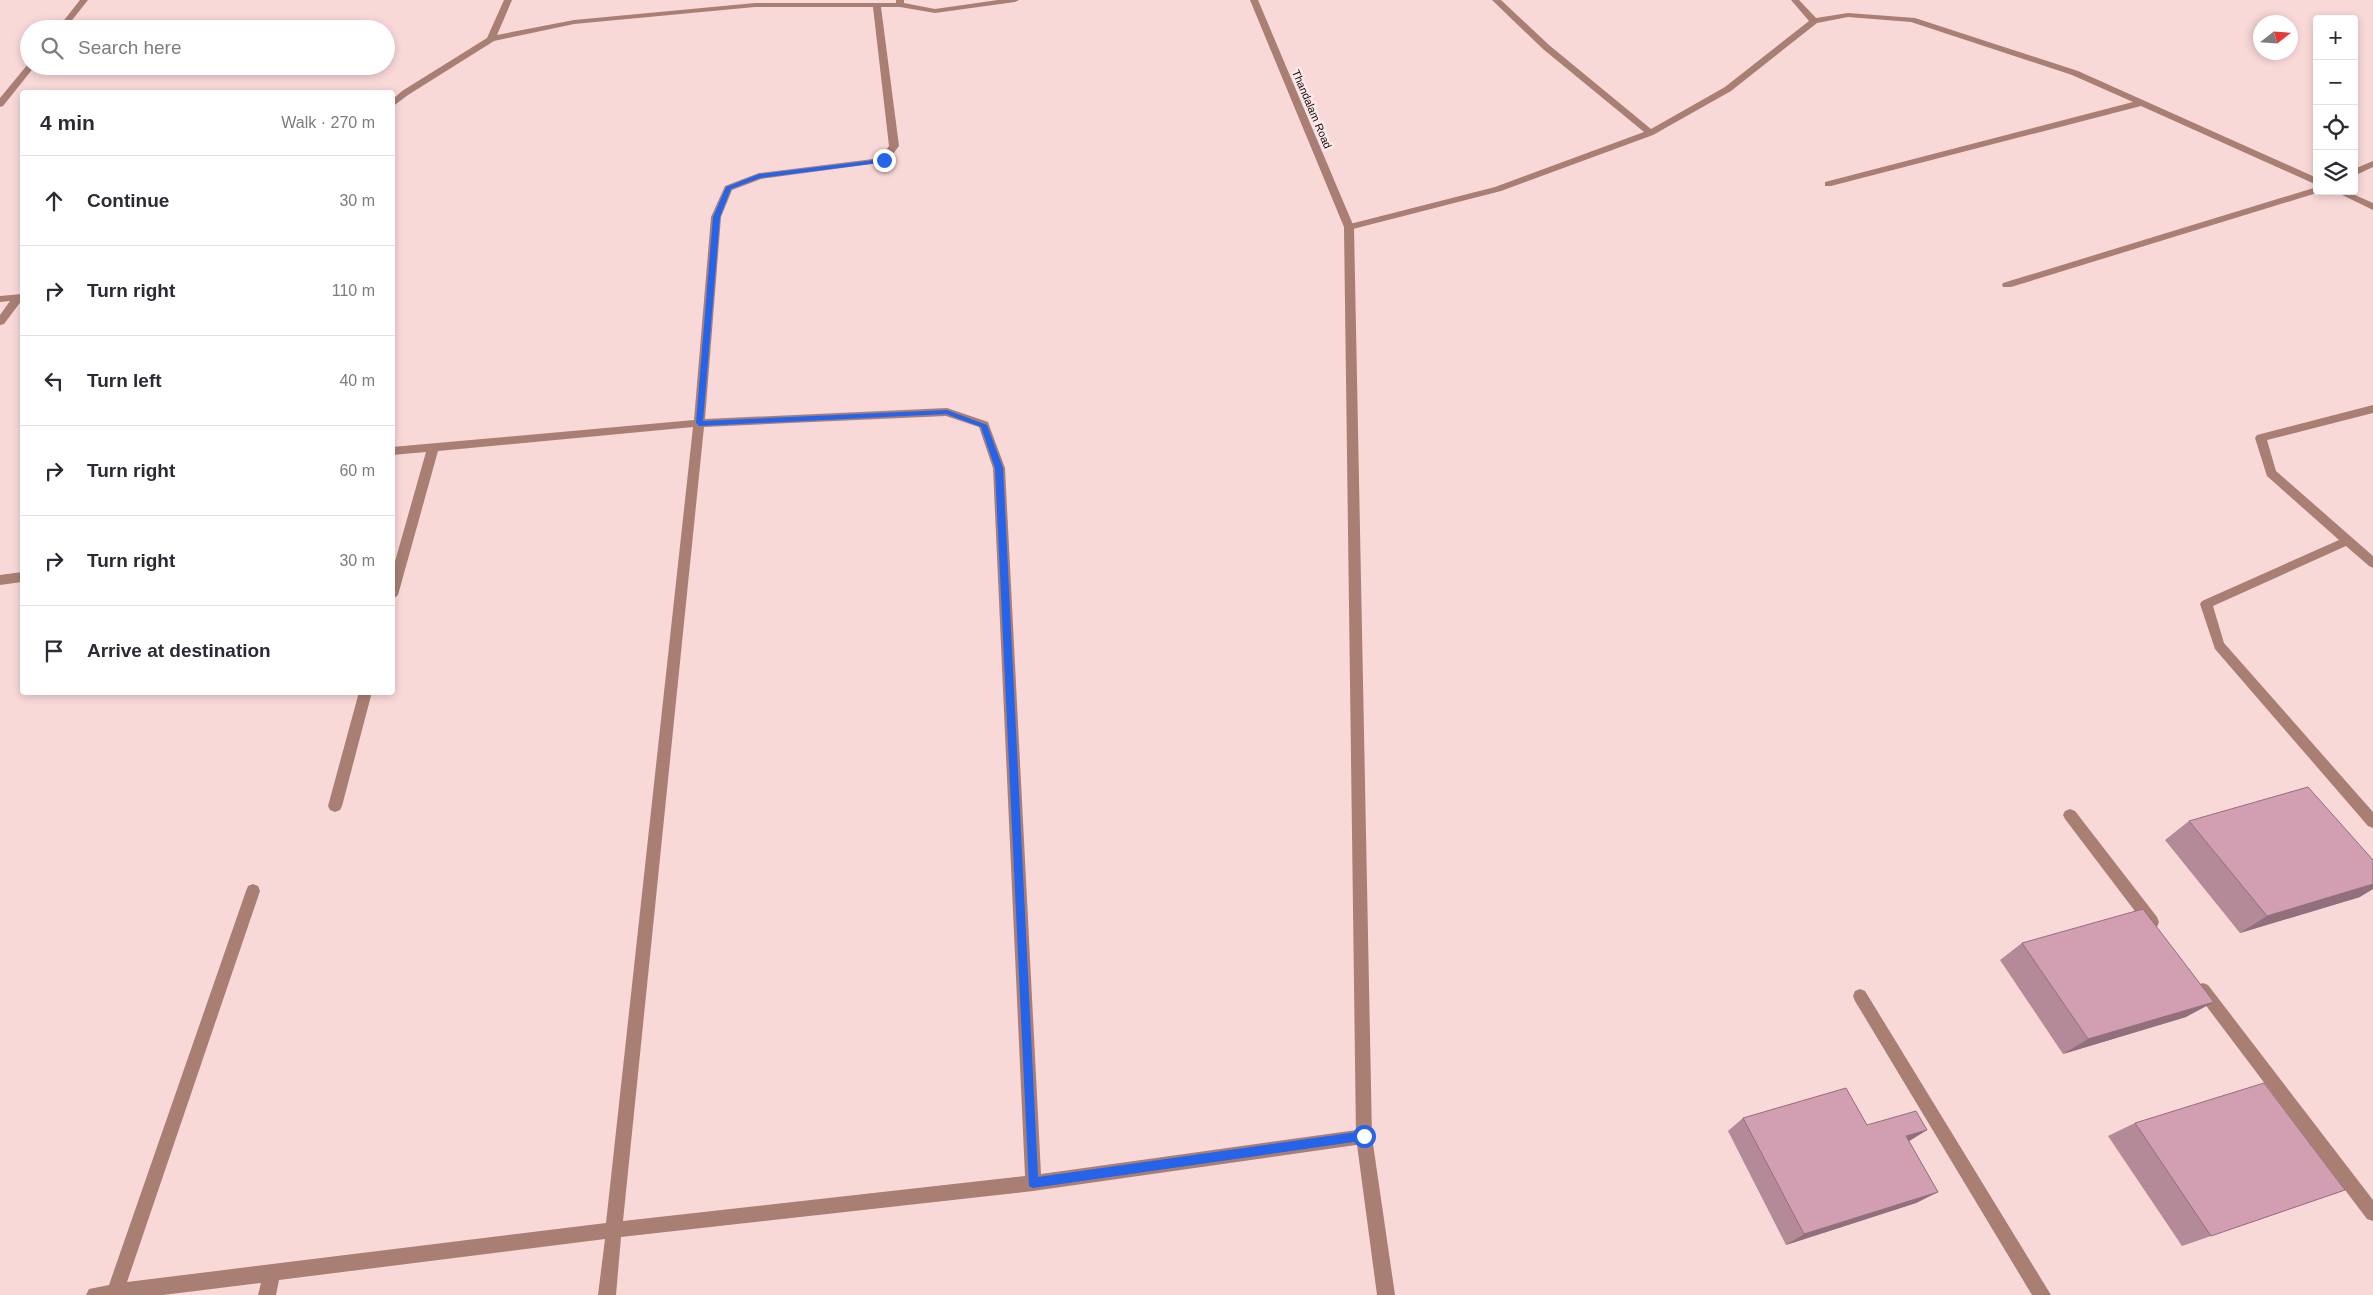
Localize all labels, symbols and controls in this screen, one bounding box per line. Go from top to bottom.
north arrow [2253,15,2298,60]
map controls [2313,15,2358,195]
button: + [2313,15,2358,60]
search box [20,20,395,75]
icon: search [38,34,66,62]
text: Search here [78,37,182,58]
button: − [2313,60,2358,105]
street label: Thandalam Road [1290,68,1334,150]
button: locate [2313,105,2358,150]
text: 4 min [40,111,95,134]
text: Walk · 270 m [281,114,375,131]
route end [873,149,896,172]
button: layers [2313,150,2358,195]
icon: ahead [40,187,68,215]
text: Continue [87,190,169,211]
text: 30 m [339,192,375,209]
icon: right [40,277,68,305]
text: Turn right [87,280,175,301]
text: 110 m [332,282,375,299]
icon: left [40,367,68,395]
text: Turn left [87,370,162,391]
text: 40 m [339,372,375,389]
icon: right [40,457,68,485]
text: Turn right [87,460,175,481]
text: 60 m [339,462,375,479]
icon: right [40,547,68,575]
text: Turn right [87,550,175,571]
text: 30 m [339,552,375,569]
icon: arrive [40,637,68,665]
text: Arrive at destination [87,640,271,661]
route start [1353,1125,1376,1148]

